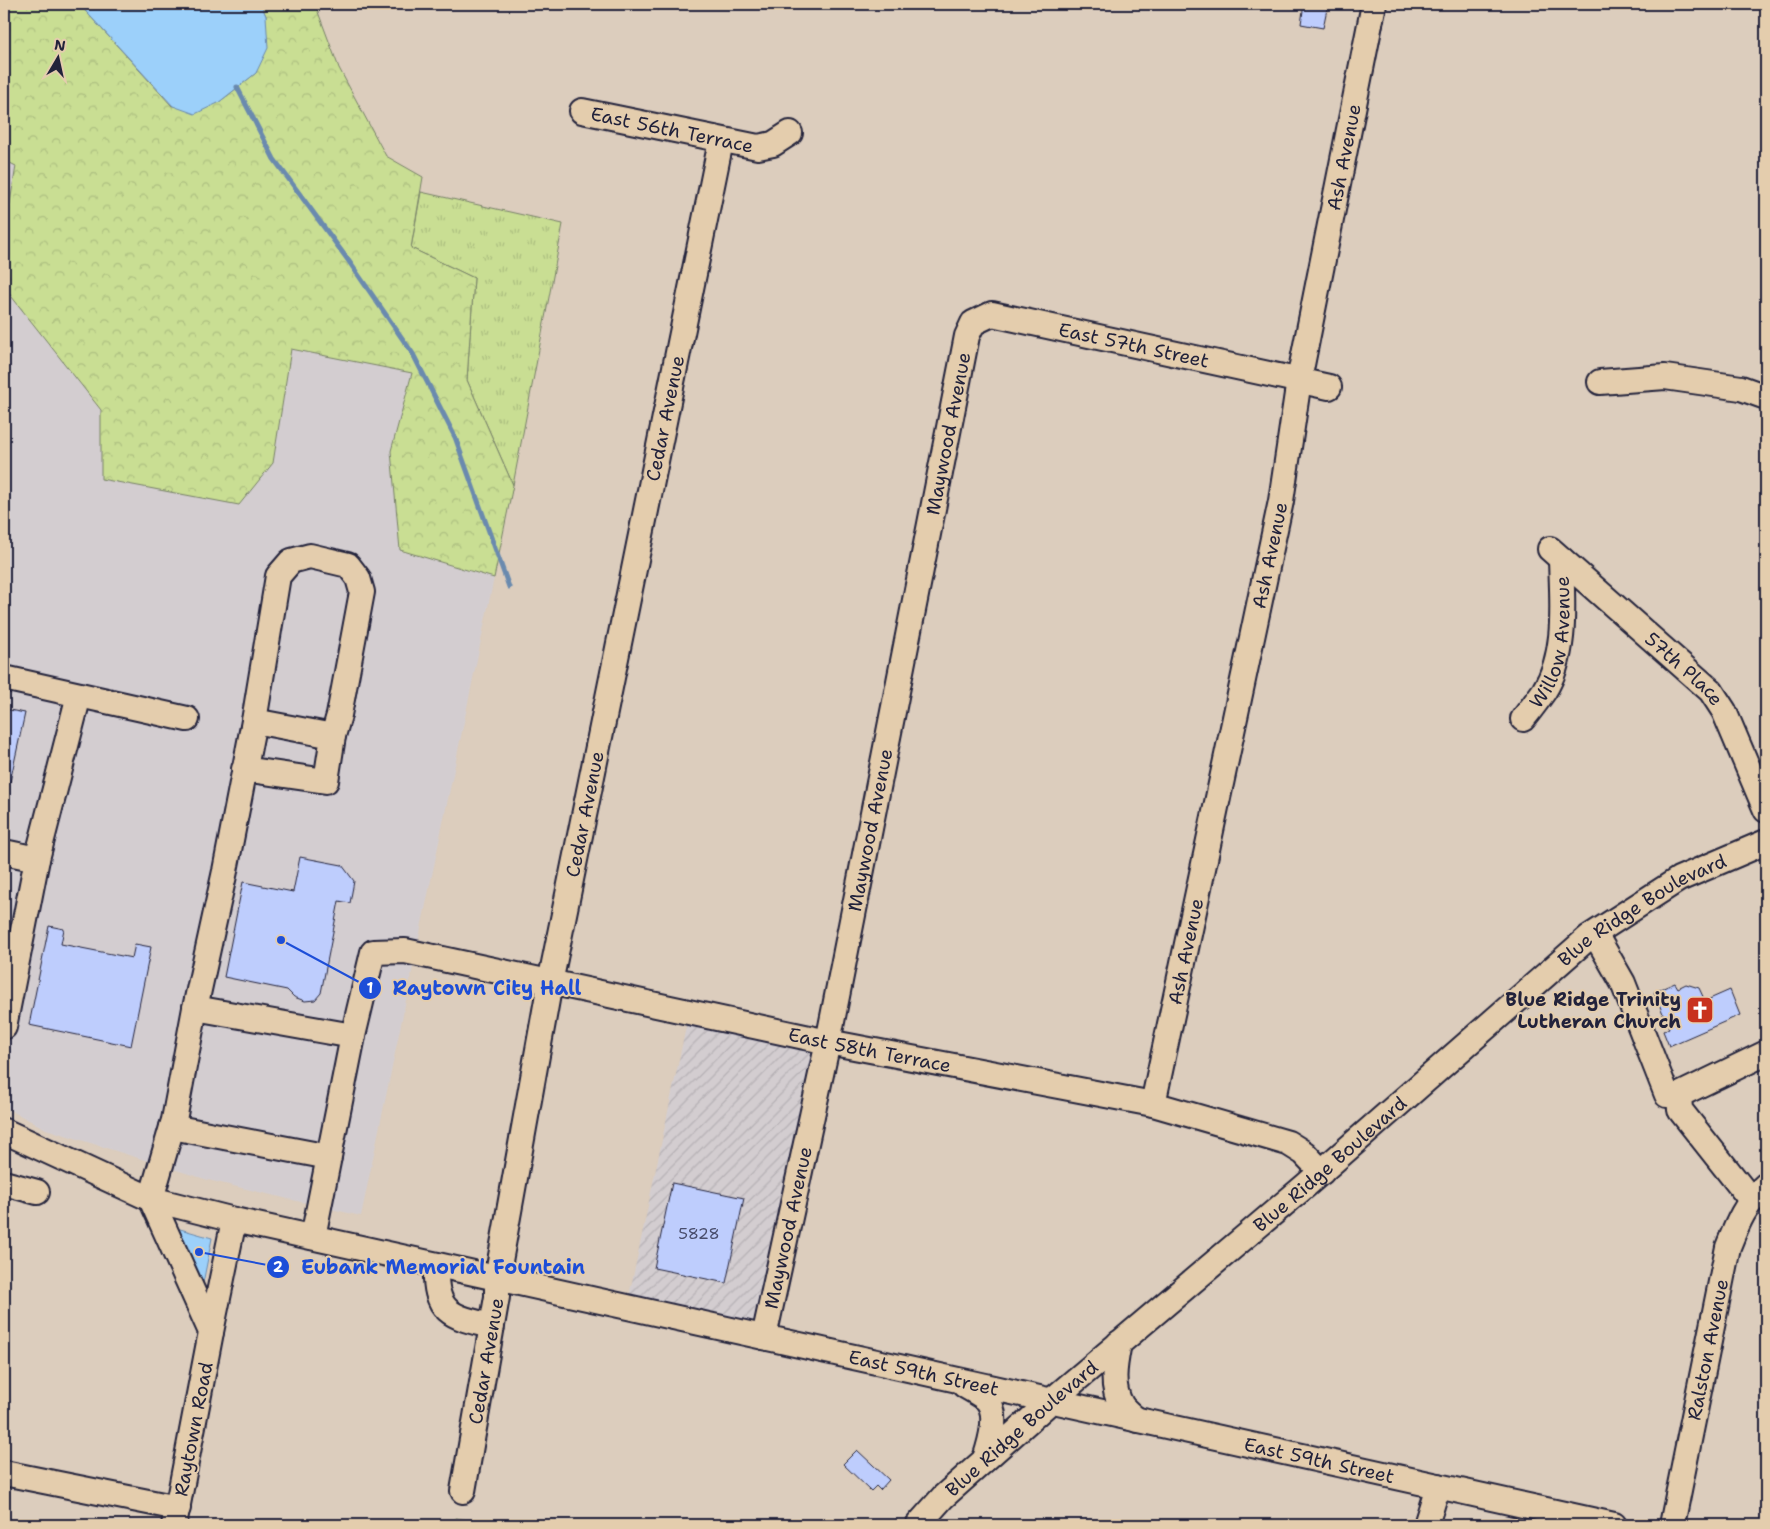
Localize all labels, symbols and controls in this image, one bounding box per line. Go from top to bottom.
north arrow [32,32,82,82]
text: N [53,35,67,55]
street label: East 56th Terrace [588,101,756,159]
street label: Ash Avenue [1321,102,1367,213]
street label: East 57th Street [1056,317,1211,374]
street label: Maywood Avenue [920,350,977,517]
street label: Cedar Avenue [640,353,690,484]
street label: Ash Avenue [1247,500,1293,611]
street label: Willow Avenue [1524,575,1575,713]
street label: 57th Place [1639,626,1729,710]
street label: Maywood Avenue [842,746,898,914]
street label: Cedar Avenue [560,749,610,879]
street label: Blue Ridge Boulevard [1552,848,1730,972]
street label: Ash Avenue [1162,896,1209,1007]
callout: Raytown City Hall [357,970,591,1005]
text: Raytown City Hall [392,975,582,1001]
text: 1 [367,978,374,998]
place label: Blue Ridge Trinity Lutheran Church [1505,987,1681,1034]
church icon: Blue Ridge Trinity Lutheran Church [1685,995,1715,1025]
street label: East 58th Terrace [786,1022,953,1078]
street label: Blue Ridge Boulevard [1248,1091,1412,1238]
street label: Maywood Avenue [758,1144,818,1311]
house number: 5828 [678,1223,720,1244]
callout: Eubank Memorial Fountain [266,1250,595,1285]
text: Eubank Memorial Fountain [301,1254,585,1280]
text: 2 [273,1257,284,1277]
street label: Ralston Avenue [1681,1277,1734,1422]
street label: Cedar Avenue [463,1296,510,1426]
street label: East 59th Street [846,1344,1001,1402]
street label: Blue Ridge Boulevard [940,1355,1103,1502]
street label: Raytown Road [168,1360,219,1498]
street label: East 59th Street [1242,1432,1397,1489]

